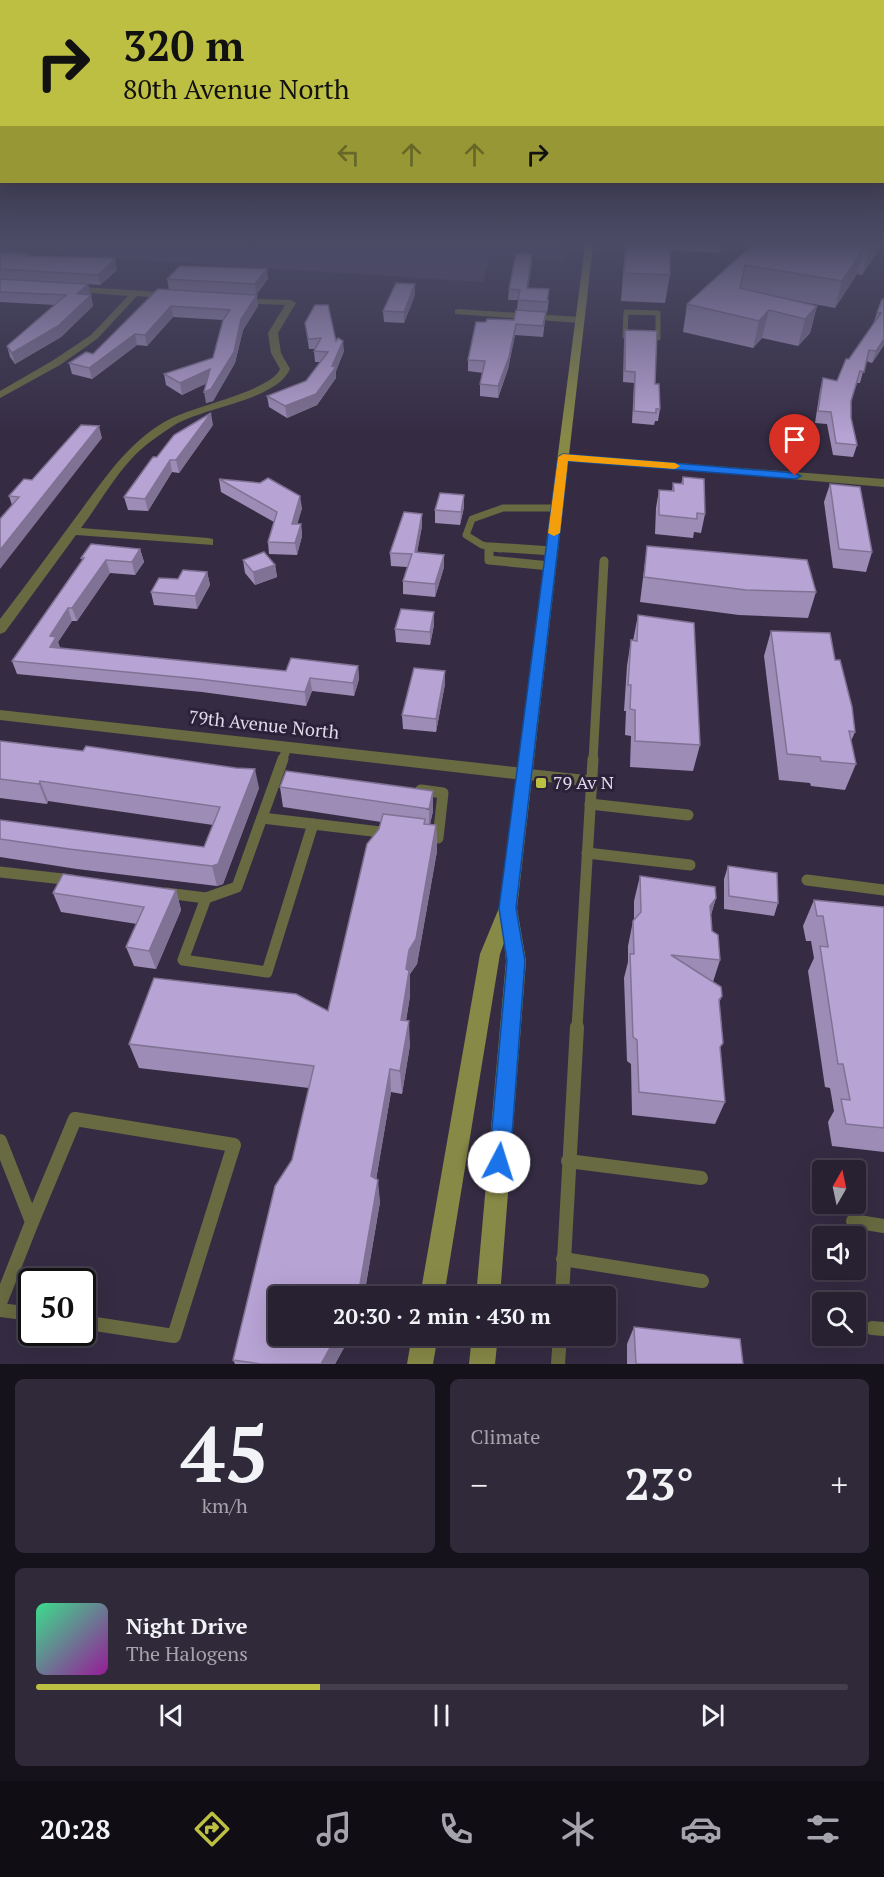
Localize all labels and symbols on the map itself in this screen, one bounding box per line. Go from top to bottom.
pin [769,414,820,476]
street label: 79th Avenue North [188,704,341,744]
place label: 79 Av N [553,770,614,794]
marker: 79 Av N [534,776,548,790]
position arrow [467,1130,531,1194]
north arrow [812,1160,866,1214]
speed limit sign: 50 [18,1268,96,1346]

